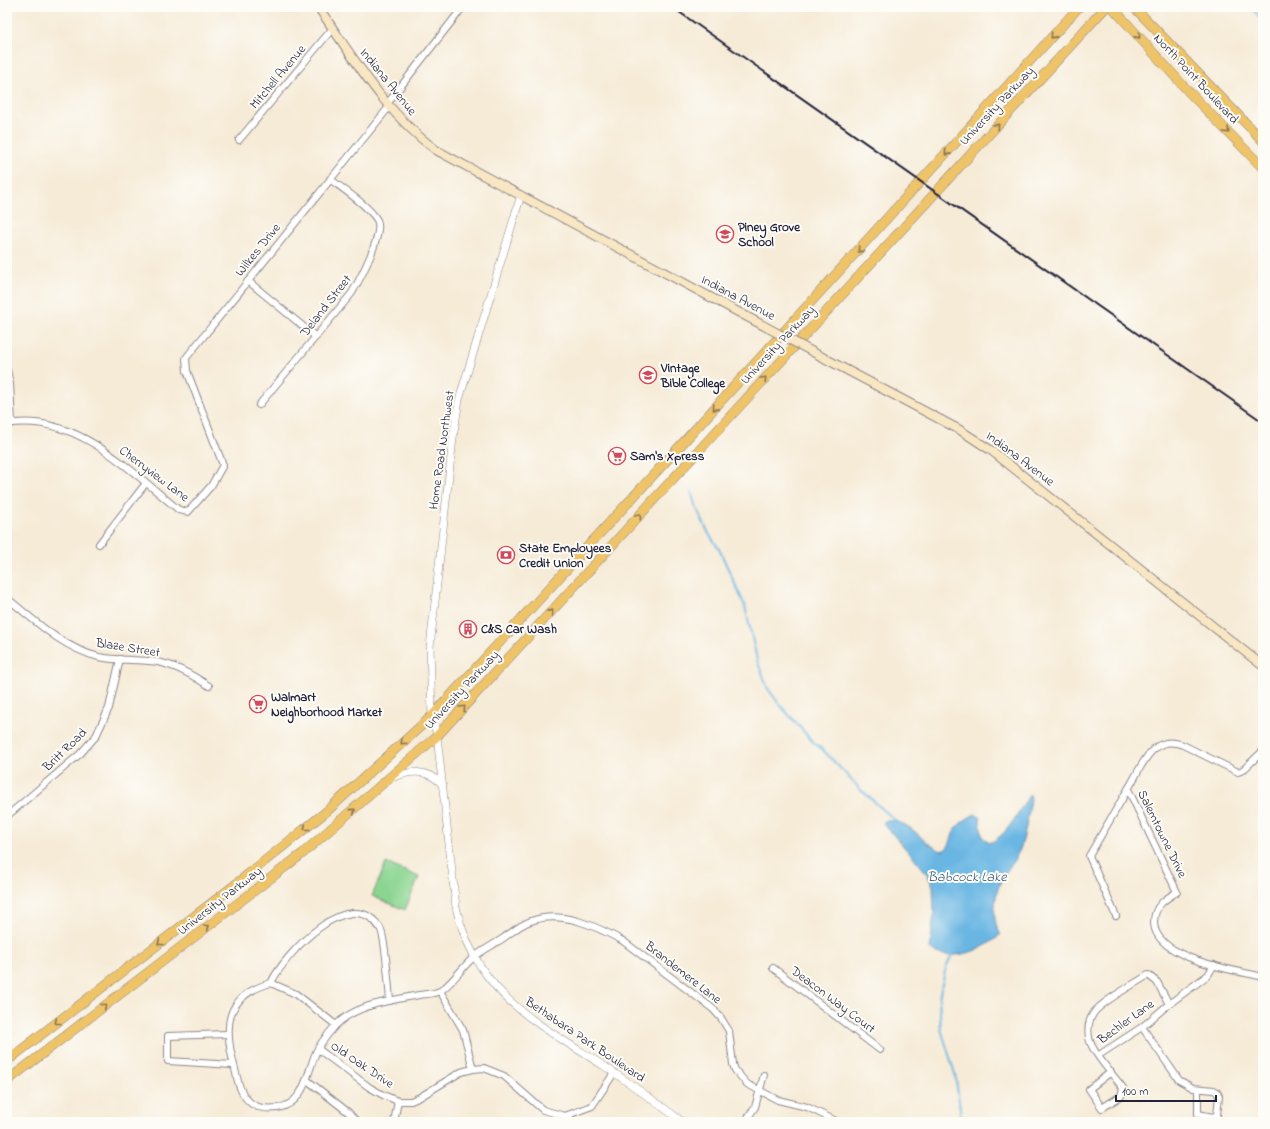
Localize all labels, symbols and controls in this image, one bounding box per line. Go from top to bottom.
street label: North Point Boulevard [1149,30,1243,129]
one-way arrow [1050,31,1057,39]
one-way arrow [1133,31,1141,39]
street label: Mitchell Avenue [245,41,311,113]
street label: Indiana Avenue [355,44,421,120]
street label: University Parkway [955,62,1040,151]
one-way arrow [992,123,1000,131]
one-way arrow [1222,126,1230,134]
one-way arrow [945,149,952,156]
place label: Piney Grove School [738,218,801,252]
street label: Wilkes Drive [231,219,286,281]
school or university icon: Piney Grove School [715,224,735,244]
one-way arrow [857,245,864,252]
street label: Deland Street [295,270,357,342]
street label: Indiana Avenue [697,270,779,326]
street label: University Parkway [736,301,821,390]
place label: Vintage Bible College [660,359,726,395]
school or university icon: Vintage Bible College [638,365,658,385]
one-way arrow [760,376,767,384]
street label: Home Road Northwest [424,388,460,511]
one-way arrow [713,403,720,411]
street label: Indiana Avenue [982,427,1058,491]
street label: Cherryview Lane [114,441,193,508]
supermarket icon: Sam's Xpress [607,446,627,466]
place label: Sam's Xpress [630,447,705,466]
one-way arrow [634,513,642,521]
place label: State Employees Credit Union [519,539,612,573]
bank icon: State Employees Credit Union [496,545,516,565]
one-way arrow [546,609,554,617]
building icon: C&S Car Wash [458,619,478,639]
place label: C&S Car Wash [481,620,557,639]
street label: Blaze Street [94,633,162,663]
street label: University Parkway [420,646,505,735]
place label: Walmart Neighborhood Market [271,688,383,724]
supermarket icon: Walmart Neighborhood Market [248,694,268,714]
one-way arrow [458,705,466,713]
street label: Britt Road [38,723,92,777]
one-way arrow [400,737,408,745]
street label: Salemtowne Drive [1132,787,1192,881]
one-way arrow [348,808,355,815]
one-way arrow [303,823,311,830]
street label: University Parkway [174,862,267,941]
water label: Babcock Lake [928,867,1007,888]
one-way arrow [203,924,210,931]
street label: Brandemere Lane [640,936,725,1009]
one-way arrow [157,938,164,945]
street label: Deacon Way Court [785,961,880,1039]
street label: Bethabara Park Boulevard [520,992,649,1088]
street label: Bechler Lane [1093,995,1158,1050]
one-way arrow [100,1004,107,1011]
one-way arrow [54,1018,61,1025]
street label: Old Oak Drive [326,1037,398,1093]
scale bar [1116,1077,1216,1103]
text: 100 m [1122,1083,1149,1101]

